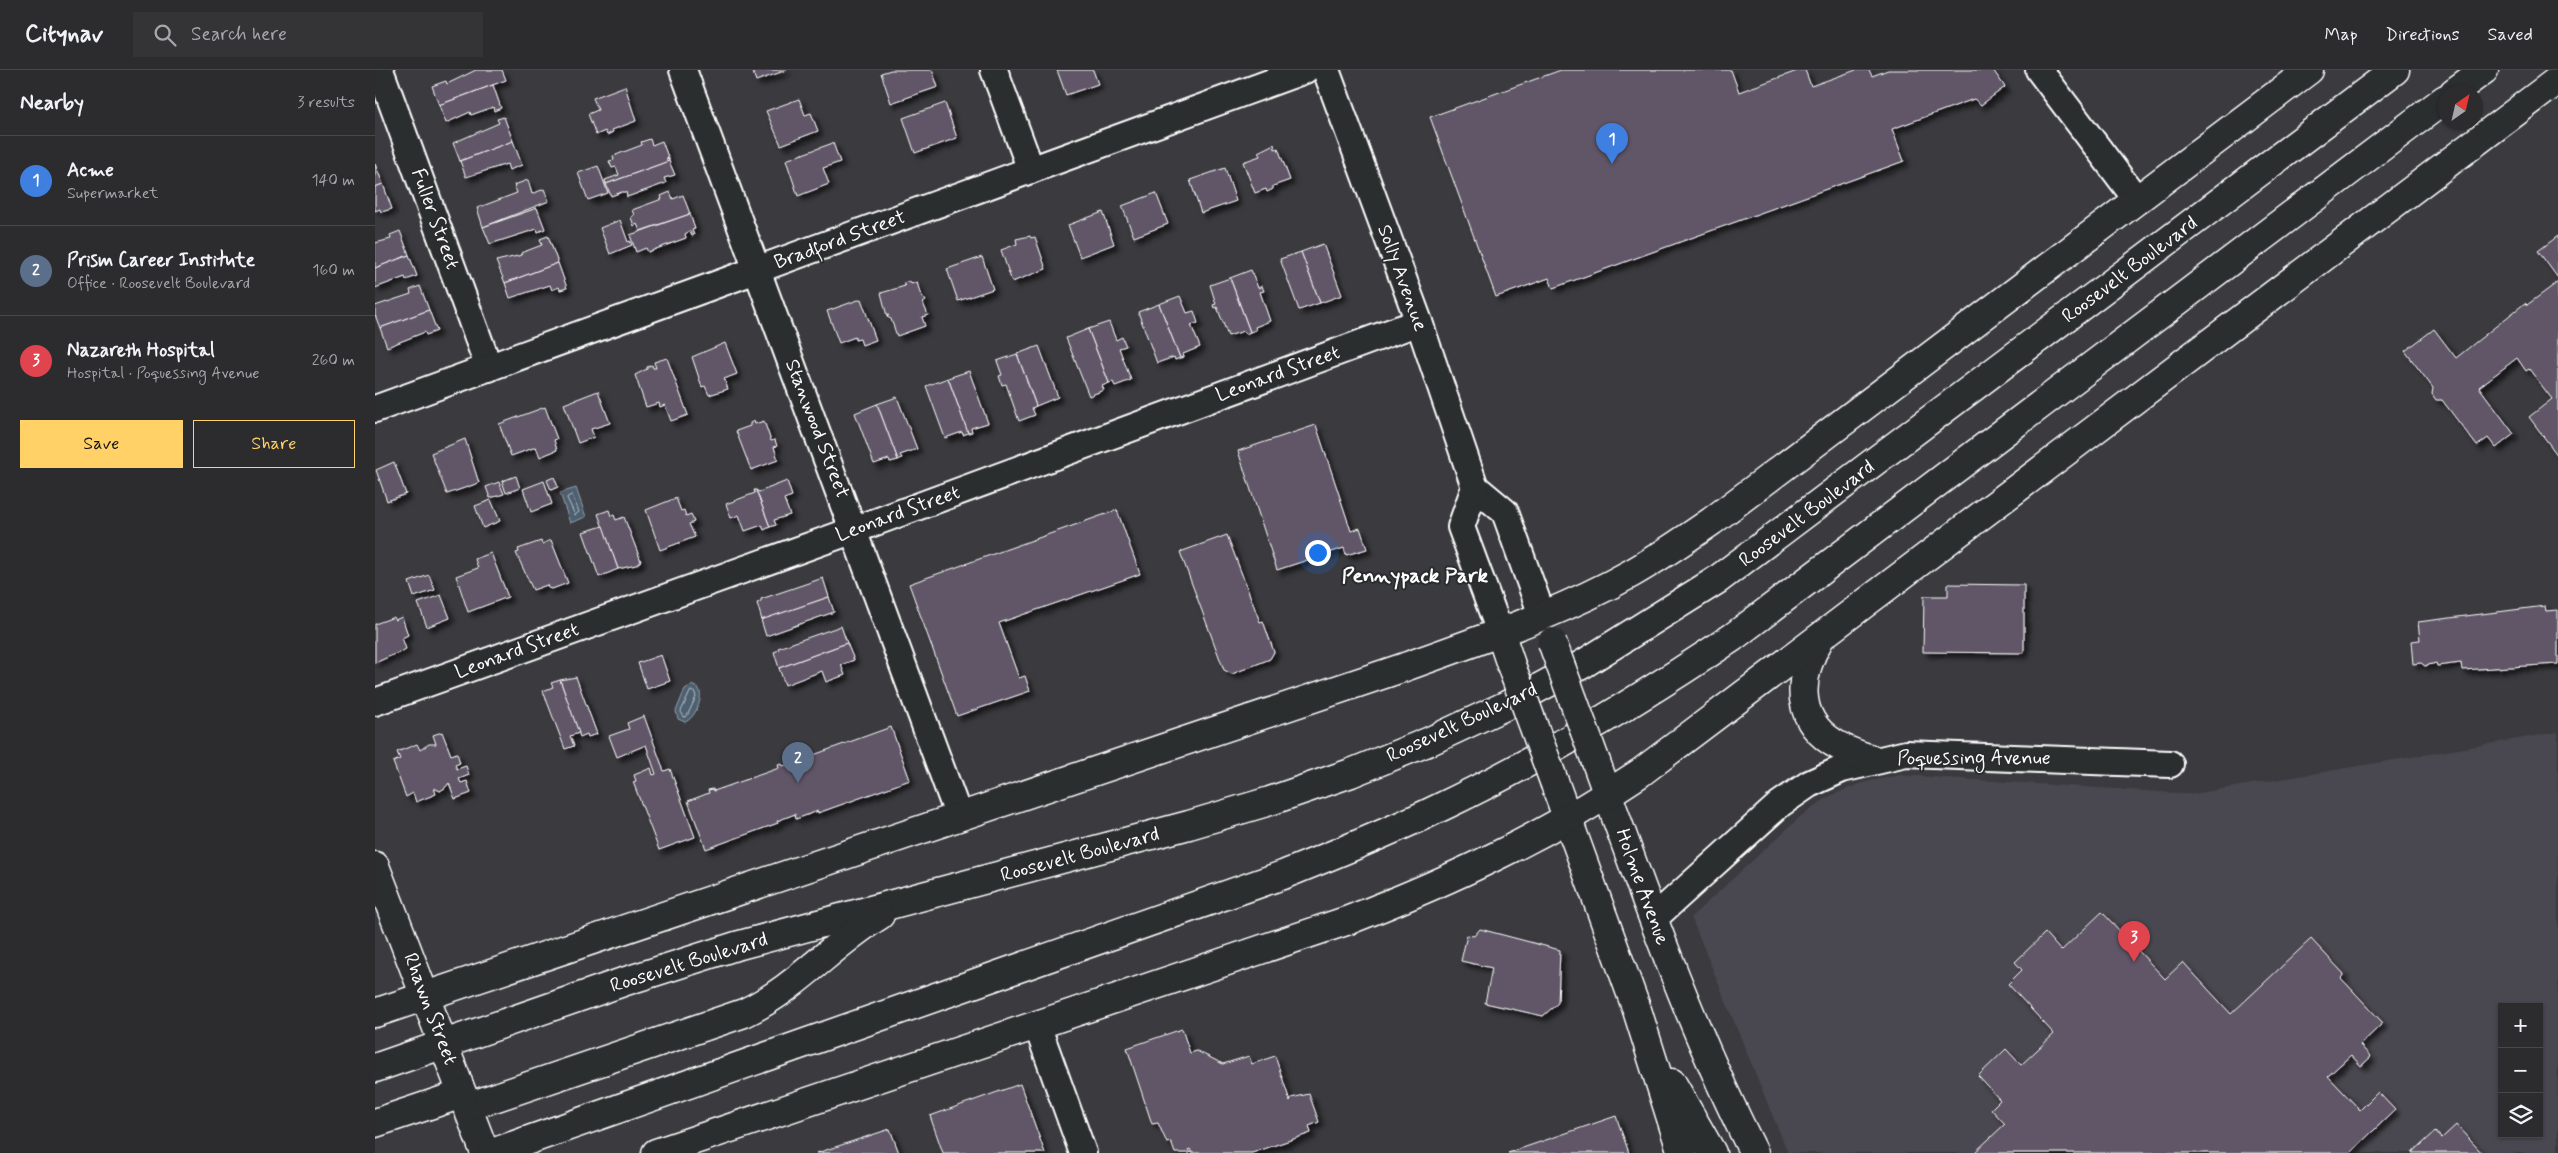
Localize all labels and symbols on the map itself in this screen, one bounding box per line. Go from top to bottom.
north arrow [2438,85,2483,130]
pin: 1 [1596,123,1628,164]
street label: Fuller Street [404,165,466,273]
street label: Bradford Street [770,204,910,278]
street label: Roosevelt Boulevard [2057,210,2203,330]
street label: Solly Avenue [1370,221,1434,335]
street label: Leonard Street [1212,339,1344,409]
street label: Stanwood Street [778,356,856,502]
street label: Roosevelt Boulevard [1734,454,1880,574]
street label: Leonard Street [832,479,964,549]
your location [1305,540,1331,566]
district label: Pennypack Park [1342,562,1489,590]
street label: Leonard Street [451,616,583,686]
street label: Roosevelt Boulevard [1382,676,1542,770]
pin: 2 [782,742,814,783]
street label: Poquessing Avenue [1897,745,2051,773]
street label: Roosevelt Boulevard [998,821,1162,889]
street label: Holme Avenue [1608,825,1676,949]
pin: 3 [2118,921,2150,962]
street label: Roosevelt Boulevard [607,926,771,1000]
street label: Rhawn Street [396,949,464,1069]

